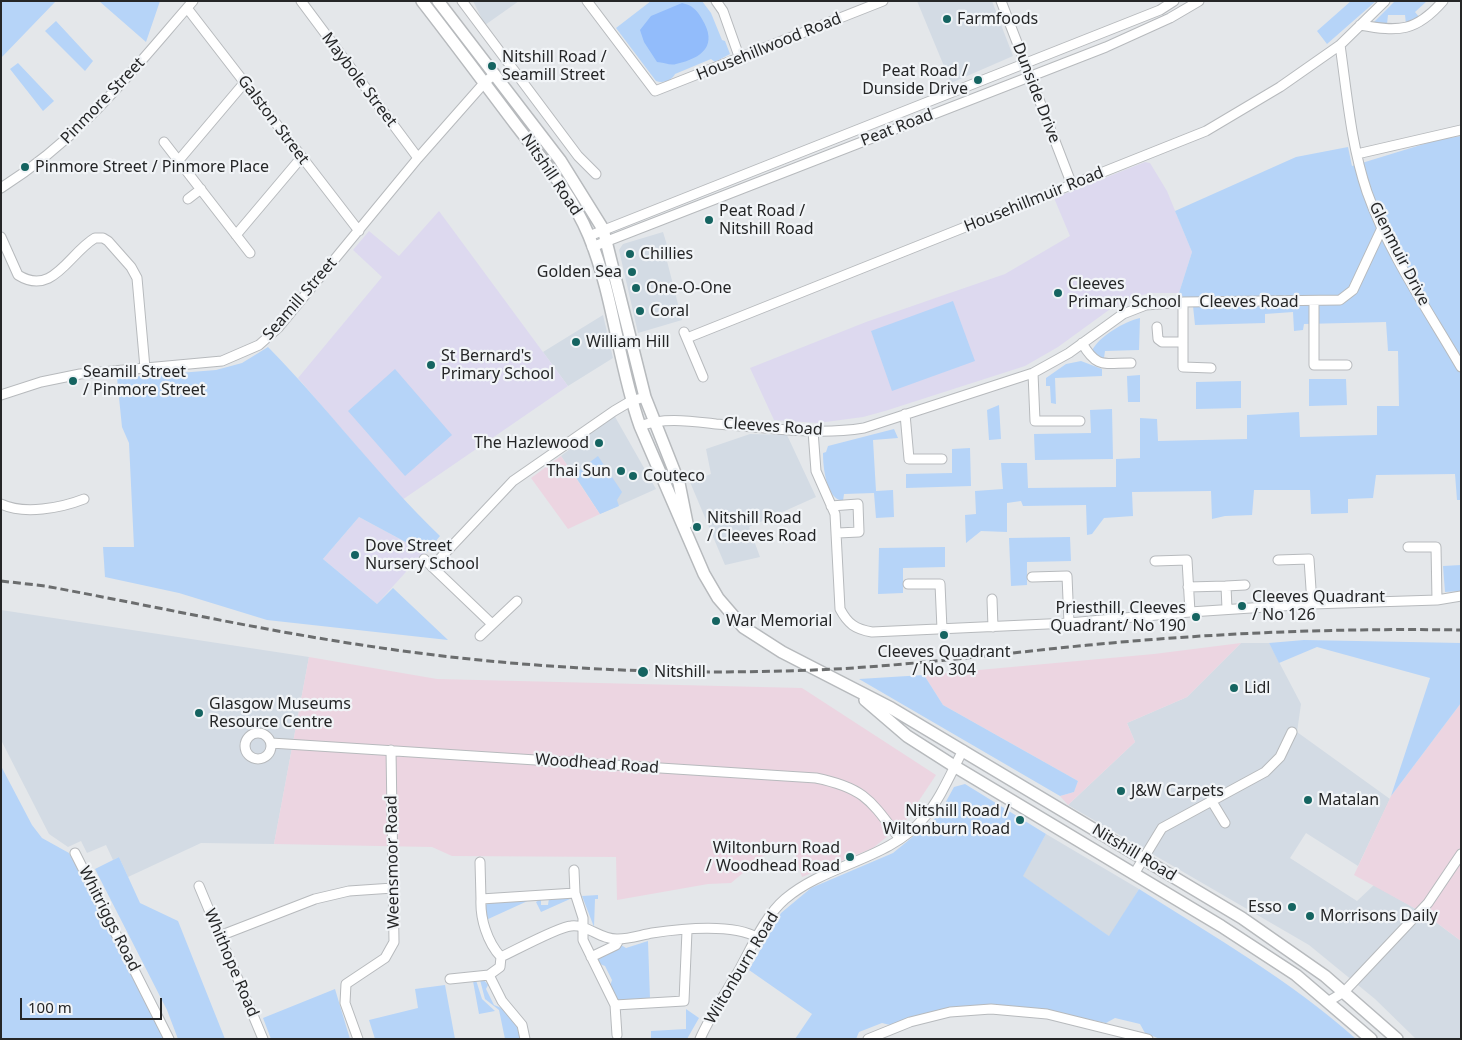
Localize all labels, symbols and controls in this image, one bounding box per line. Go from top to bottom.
street label: Househillwood Road [694,9,844,85]
place label: Farmfoods [957,9,1038,29]
marker: Farmfoods [941,13,953,25]
street label: Maybole Street [317,29,401,131]
street label: Dunside Drive [1008,40,1064,146]
place label: Nitshill Road / Seamill Street [502,47,607,85]
street label: Pinmore Street [57,54,149,148]
marker: Nitshill Road / Seamill Street [486,60,498,72]
place label: Peat Road / Dunside Drive [862,61,968,99]
street label: Galston Street [233,72,313,168]
marker: Peat Road / Dunside Drive [972,74,984,86]
street label: Peat Road [858,105,936,151]
street label: Nitshill Road [517,130,585,220]
place label: Pinmore Street / Pinmore Place [35,157,269,177]
marker: Pinmore Street / Pinmore Place [19,161,31,173]
street label: Househillmuir Road [962,163,1106,237]
street label: Glenmuir Drive [1365,199,1433,309]
place label: Peat Road / Nitshill Road [719,201,814,239]
marker: Peat Road / Nitshill Road [703,214,715,226]
place label: Chillies [640,244,693,264]
marker: Chillies [624,248,636,260]
street label: Seamill Street [259,254,341,344]
place label: Golden Sea [537,262,622,282]
marker: Golden Sea [626,266,638,278]
place label: Cleeves Primary School [1068,274,1181,312]
place label: One-O-One [646,278,732,298]
marker: One-O-One [630,282,642,294]
marker: Cleeves Primary School [1052,287,1064,299]
street label: Cleeves Road [1199,292,1299,312]
place label: Coral [650,301,689,321]
marker: Coral [634,305,646,317]
place label: William Hill [586,332,670,352]
marker: William Hill [570,336,582,348]
place label: St Bernard's Primary School [441,346,554,384]
marker: St Bernard's Primary School [425,359,437,371]
place label: Seamill Street / Pinmore Street [83,362,206,400]
marker: Seamill Street / Pinmore Street [67,375,79,387]
street label: Cleeves Road [723,414,823,440]
place label: The Hazlewood [474,433,589,453]
marker: The Hazlewood [593,437,605,449]
place label: Thai Sun [546,461,611,481]
marker: Thai Sun [615,465,627,477]
place label: Couteco [643,466,705,486]
marker: Couteco [627,470,639,482]
place label: Nitshill Road / Cleeves Road [707,508,817,546]
marker: Nitshill Road / Cleeves Road [691,521,703,533]
place label: Dove Street Nursery School [365,536,479,574]
marker: Dove Street Nursery School [349,549,361,561]
place label: Cleeves Quadrant / No 126 [1252,587,1385,625]
place label: Priesthill, Cleeves Quadrant/ No 190 [1050,598,1186,636]
marker: Cleeves Quadrant / No 126 [1236,600,1248,612]
place label: War Memorial [726,611,832,631]
marker: Priesthill, Cleeves Quadrant/ No 190 [1190,611,1202,623]
marker: War Memorial [710,615,722,627]
marker: Cleeves Quadrant / No 304 [938,629,950,641]
place label: Cleeves Quadrant / No 304 [877,642,1011,680]
place label: Nitshill [654,662,706,682]
marker: Nitshill [636,665,650,679]
place label: Lidl [1244,678,1270,698]
marker: Lidl [1228,682,1240,694]
place label: Glasgow Museums Resource Centre [209,694,351,732]
marker: Glasgow Museums Resource Centre [193,707,205,719]
street label: Woodhead Road [534,750,660,778]
place label: J&W Carpets [1131,781,1224,801]
marker: J&W Carpets [1115,785,1127,797]
place label: Matalan [1318,790,1379,810]
marker: Matalan [1302,794,1314,806]
street label: Weensmoor Road [382,795,404,929]
place label: Nitshill Road / Wiltonburn Road [883,801,1010,839]
marker: Nitshill Road / Wiltonburn Road [1014,814,1026,826]
street label: Nitshill Road [1089,820,1179,886]
place label: Wiltonburn Road / Woodhead Road [706,838,840,876]
marker: Wiltonburn Road / Woodhead Road [844,851,856,863]
street label: Whitriggs Road [74,863,144,975]
place label: Esso [1248,897,1282,917]
marker: Esso [1286,901,1298,913]
street label: Whithope Road [200,906,262,1020]
place label: Morrisons Daily [1320,906,1438,926]
street label: Wiltonburn Road [701,908,783,1028]
marker: Morrisons Daily [1304,910,1316,922]
scale bar [22,988,165,1020]
text: 100 m [28,997,72,1017]

